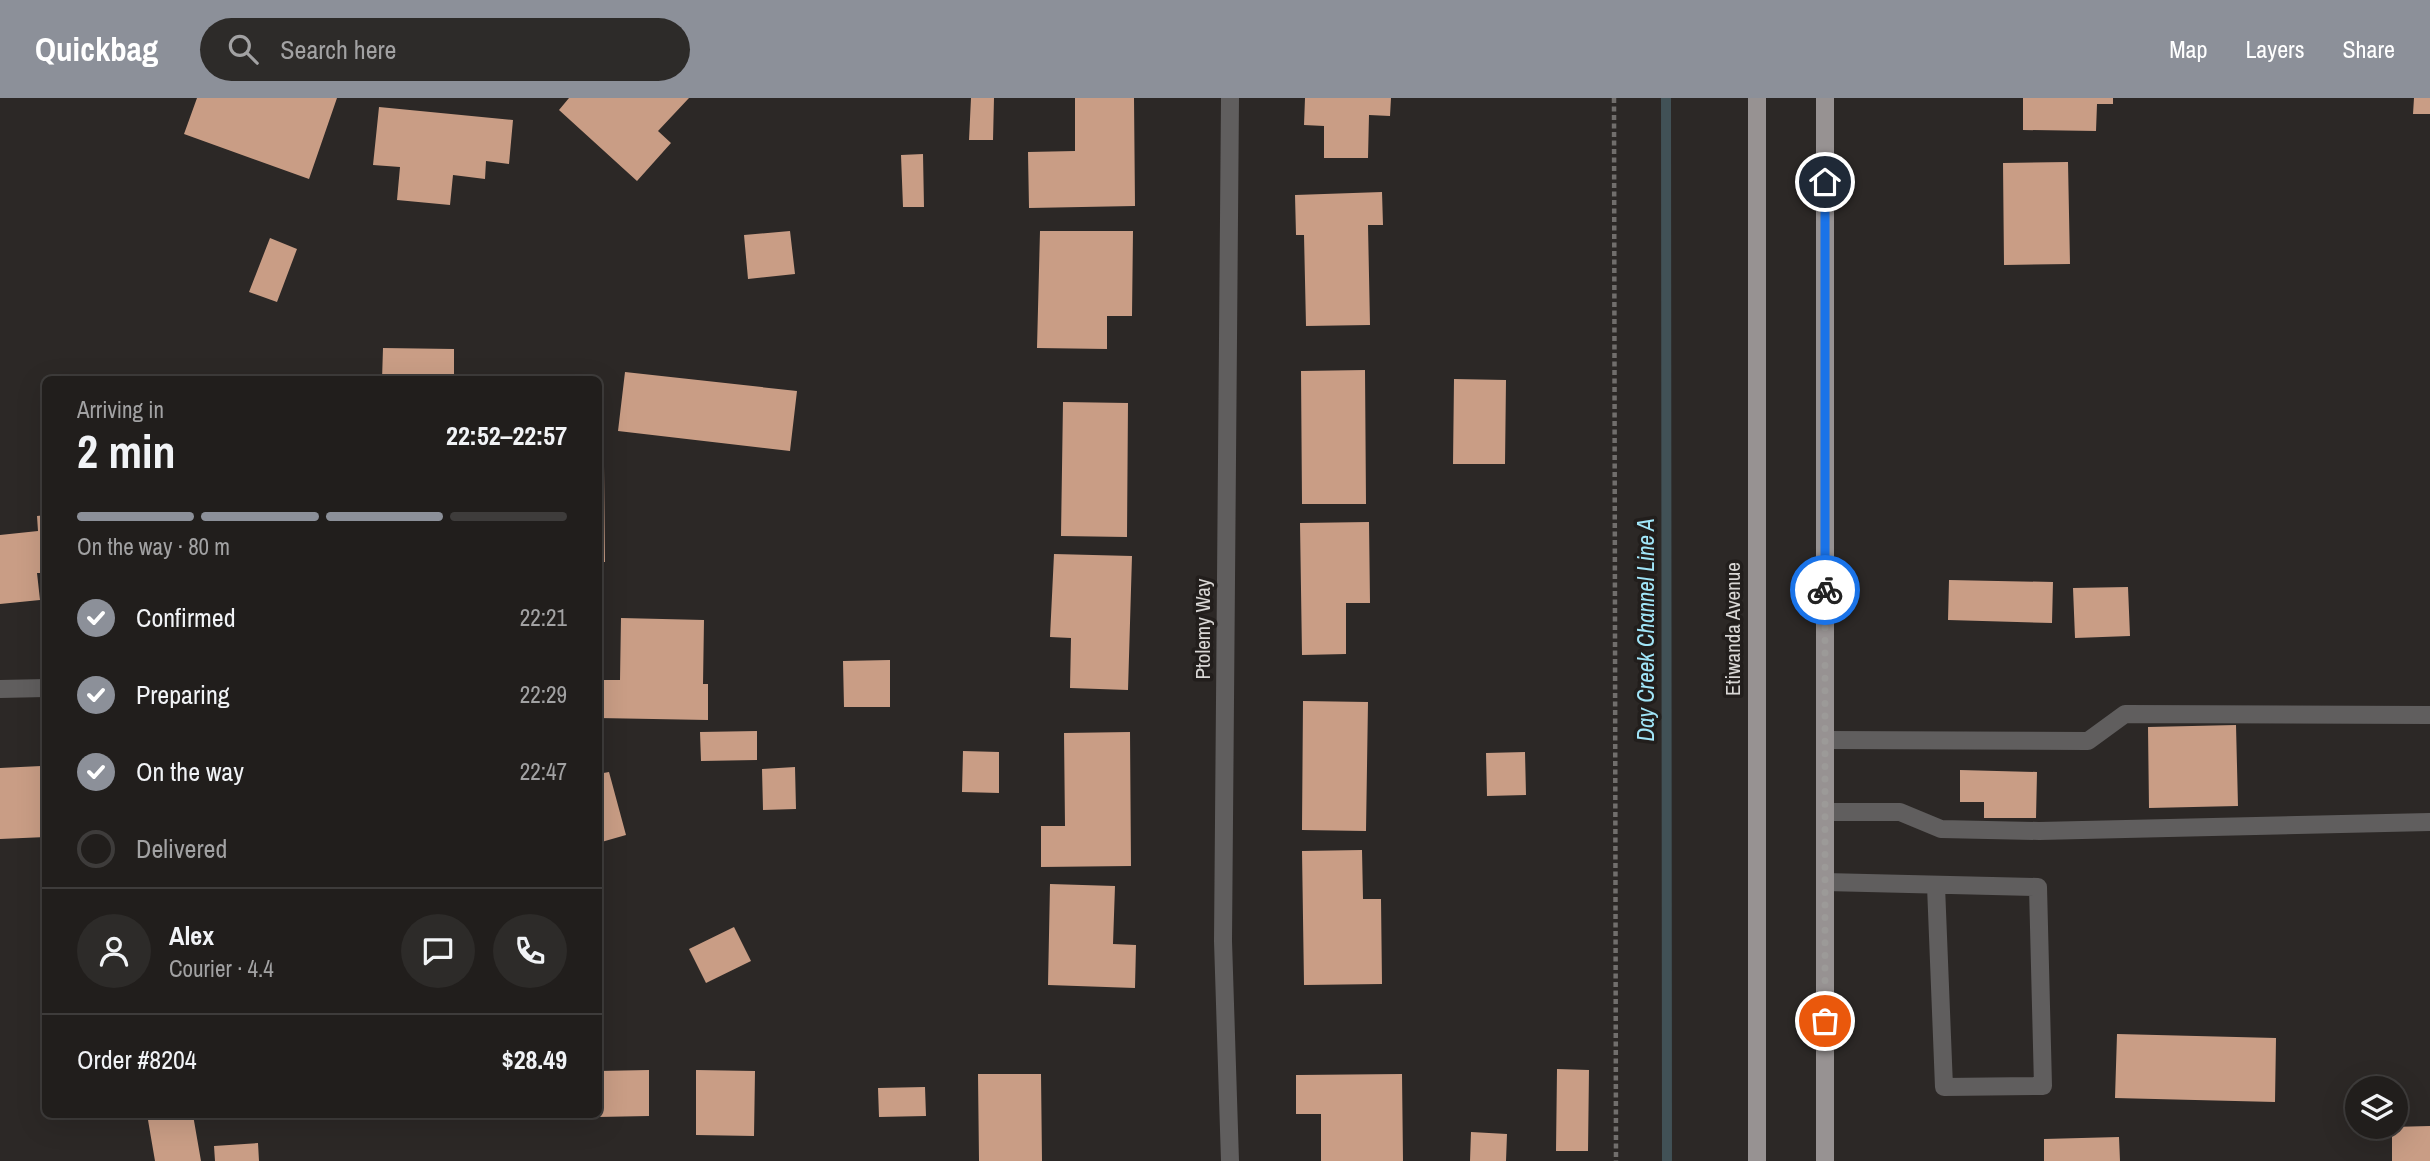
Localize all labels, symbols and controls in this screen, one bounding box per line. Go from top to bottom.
search box [200,18,690,81]
text: Quickbag [35,27,158,71]
icon: search [224,30,262,68]
text: Search here [280,32,396,67]
text: Map [2169,33,2207,65]
text: Layers [2245,33,2304,65]
text: Share [2342,33,2395,65]
pin [1795,152,1855,212]
icon: home [1806,163,1844,201]
text: Arriving in [77,394,164,425]
text: 22:52–22:57 [446,418,567,453]
text: 2 min [77,420,176,482]
water label: Day Creek Channel Line A [1630,518,1661,742]
text: On the way · 80 m [77,531,230,562]
courier [1790,555,1860,625]
street label: Etiwanda Avenue [1718,562,1747,696]
icon: bike [1806,571,1844,609]
street label: Ptolemy Way [1188,578,1217,679]
icon: check [77,599,115,637]
text: Confirmed [136,600,236,635]
text: 22:21 [520,602,567,633]
icon: check [77,676,115,714]
text: Preparing [136,677,230,712]
text: 22:29 [520,679,567,710]
icon: check [77,753,115,791]
text: On the way [136,754,244,789]
text: 22:47 [520,756,567,787]
text: Delivered [136,831,227,866]
button: person [77,914,151,988]
button: chat [401,914,475,988]
button: phone [493,914,567,988]
text: Alex [169,918,214,953]
text: Courier · 4.4 [169,953,274,984]
pin [1795,991,1855,1051]
icon: bag [1806,1002,1844,1040]
text: Order #8204 [77,1042,197,1077]
text: $28.49 [502,1042,567,1077]
map controls [2345,1076,2408,1139]
button: layers [2345,1076,2408,1139]

